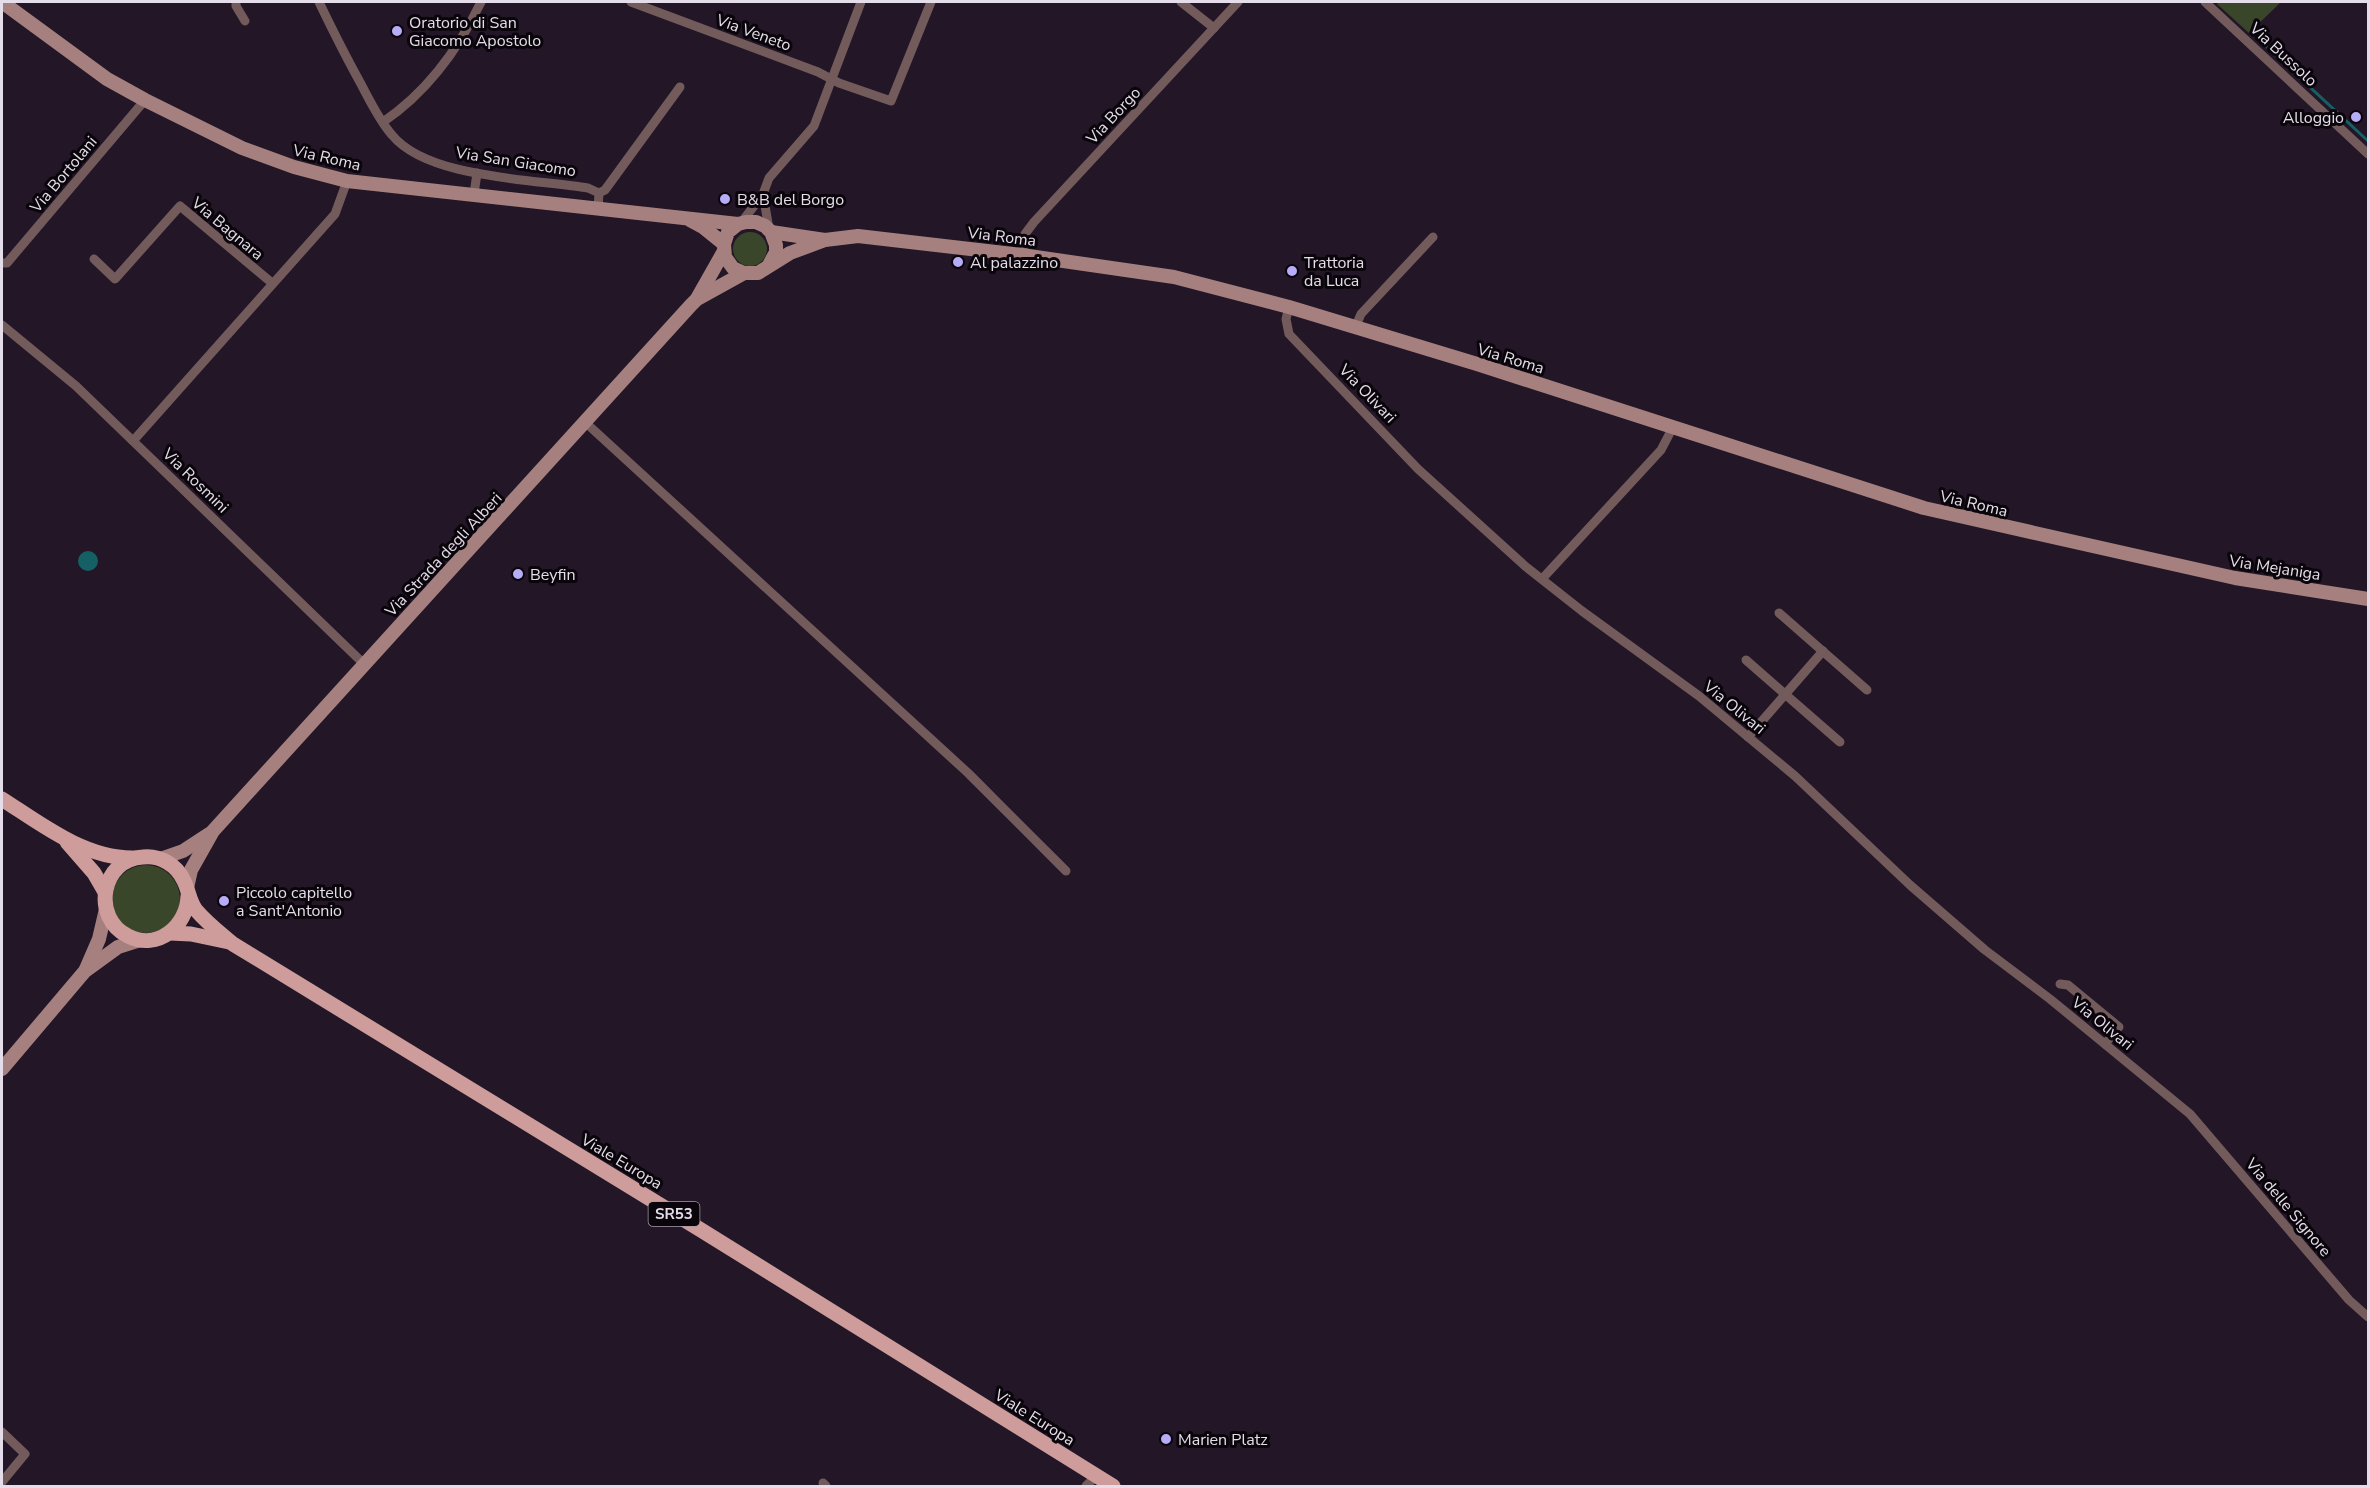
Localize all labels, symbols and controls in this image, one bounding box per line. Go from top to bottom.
street label: Via Veneto [712,9,794,57]
place label: Oratorio di San Giacomo Apostolo [409,12,541,52]
street label: Via Bussolo [2244,17,2322,92]
marker: Oratorio di San Giacomo Apostolo [390,24,404,38]
street label: Via Borgo [1081,82,1146,150]
place label: Alloggio [2283,107,2344,129]
marker: Alloggio [2349,110,2363,124]
street label: Via Bortolani [25,132,102,218]
street label: Via Roma [290,139,363,176]
street label: Via San Giacomo [453,141,578,182]
place label: B&B del Borgo [737,189,844,211]
street label: Via Bagnara [186,192,268,265]
marker: B&B del Borgo [718,192,732,206]
street label: Via Roma [965,222,1037,252]
place label: Al palazzino [970,252,1058,274]
place label: Trattoria da Luca [1304,252,1364,292]
marker: Al palazzino [951,255,965,269]
marker: Trattoria da Luca [1285,264,1299,278]
street label: Via Roma [1474,338,1547,380]
street label: Via Olivari [1333,359,1401,428]
street label: Via Rosmini [156,443,233,518]
street label: Via Roma [1937,485,2010,522]
street label: Via Strada degli Alberi [380,488,507,622]
street label: Via Mejaniga [2226,550,2322,586]
place label: Beyfin [530,564,576,586]
marker: Beyfin [511,567,525,581]
street label: Via Olivari [1698,675,1770,740]
place label: Piccolo capitello a Sant'Antonio [236,882,352,922]
marker: Piccolo capitello a Sant'Antonio [217,894,231,908]
street label: Via Olivari [2066,991,2138,1056]
street label: Viale Europa [576,1128,666,1195]
street label: Via delle Signore [2240,1153,2336,1262]
road number: SR53 [648,1202,700,1226]
street label: Viale Europa [989,1384,1079,1451]
place label: Marien Platz [1178,1429,1268,1451]
marker: Marien Platz [1159,1432,1173,1446]

